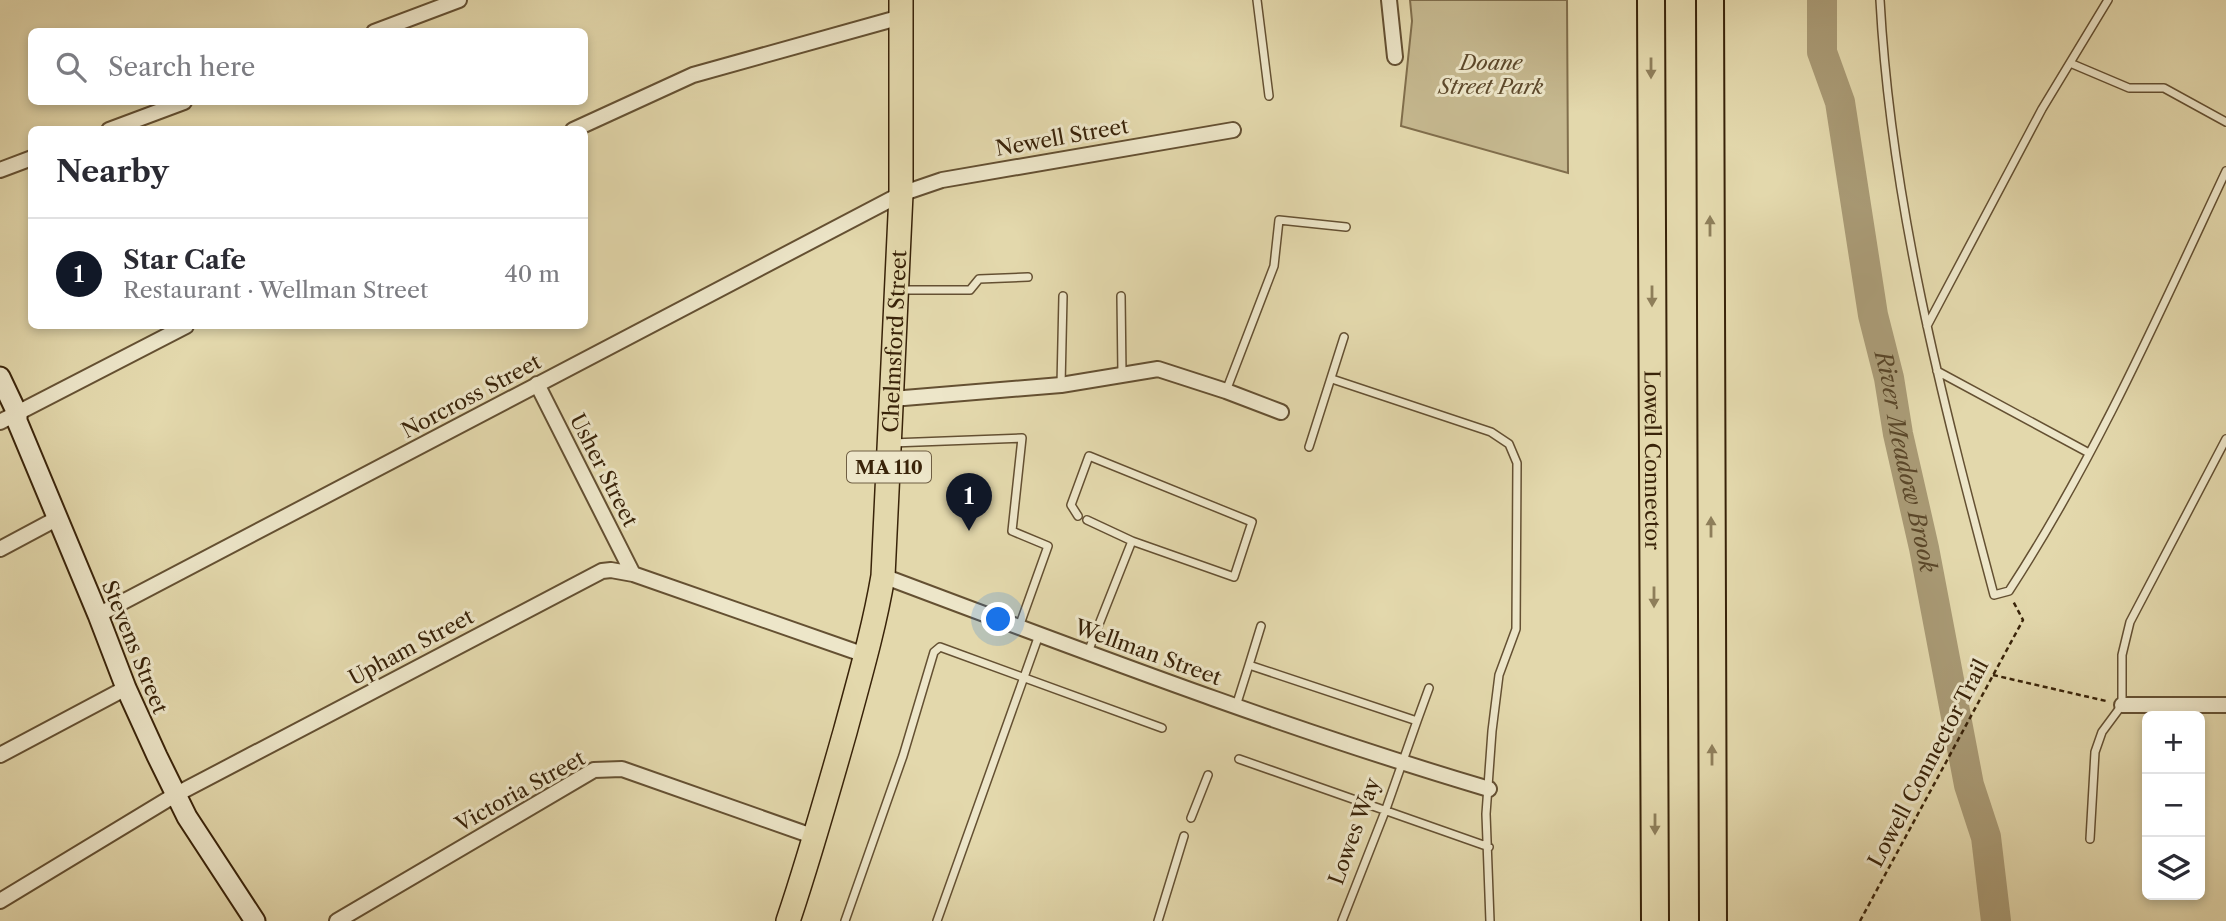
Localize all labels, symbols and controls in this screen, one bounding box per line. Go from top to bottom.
search box [28,28,588,105]
icon: search [52,48,90,86]
park label: Doane Street Park [1436,50,1544,99]
text: Search here [108,51,255,83]
one-way arrow [1645,57,1657,79]
street label: Newell Street [994,113,1131,161]
text: Nearby [56,153,169,190]
one-way arrow [1704,215,1716,237]
text: Star Cafe [123,244,246,276]
street label: Chelmsford Street [877,249,911,433]
text: 1 [74,260,84,288]
text: 40 m [505,260,560,288]
text: Restaurant · Wellman Street [123,276,428,304]
one-way arrow [1646,285,1658,307]
water label: River Meadow Brook [1868,346,1942,575]
street label: Norcross Street [397,349,545,443]
street label: Lowell Connector [1640,370,1666,550]
street label: Usher Street [565,409,643,531]
road number: MA 110 [847,452,931,482]
pin: 1 [946,473,992,531]
one-way arrow [1706,516,1717,538]
street label: Stevens Street [97,577,173,718]
one-way arrow [1648,586,1660,608]
your location [981,602,1015,636]
street label: Upham Street [344,603,478,690]
street label: Wellman Street [1070,614,1225,690]
street label: Lowell Connector Trail [1863,655,1993,871]
map controls [2142,711,2205,900]
button: + [2142,711,2205,774]
one-way arrow [1706,744,1718,766]
street label: Victoria Street [450,745,590,837]
street label: Lowes Way [1323,774,1385,888]
button: − [2142,774,2205,837]
one-way arrow [1649,813,1661,835]
button: layers [2142,837,2205,900]

